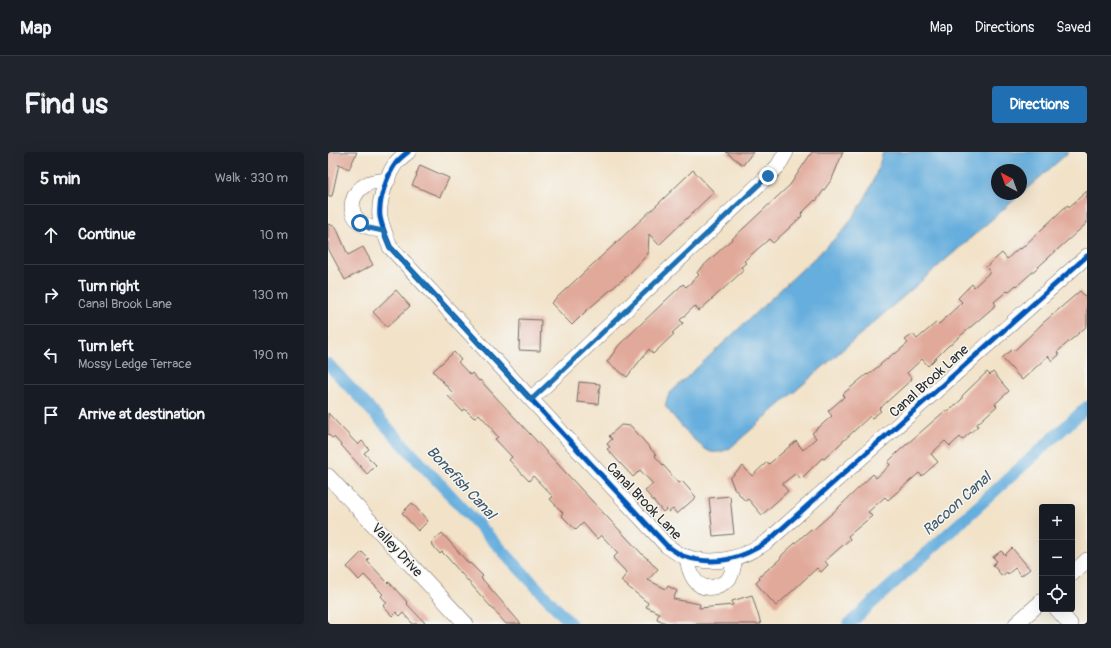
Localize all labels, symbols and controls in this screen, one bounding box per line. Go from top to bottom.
text: Map [20,16,51,40]
text: Map [930,19,953,36]
text: Directions [975,19,1034,36]
text: Saved [1056,19,1091,36]
button: Directions [992,86,1087,123]
text: Find us [24,87,108,122]
north arrow [991,164,1027,200]
route end [759,167,777,185]
text: 5 min [40,168,80,189]
text: Walk · 330 m [215,170,288,186]
route start [351,214,369,232]
icon: ahead [40,224,62,246]
text: Continue [78,225,136,244]
text: 10 m [260,227,288,243]
text: Turn right [78,277,139,296]
icon: right [40,284,62,306]
text: 130 m [252,287,288,303]
text: Canal Brook Lane [78,296,172,312]
text: Turn left [78,337,134,356]
street label: Canal Brook Lane [886,341,972,421]
icon: left [40,344,62,366]
text: 190 m [253,347,288,363]
text: Mossy Ledge Terrace [78,356,191,372]
icon: arrive [40,404,62,426]
text: Arrive at destination [78,405,205,424]
water label: Bonefish Canal [422,443,501,524]
street label: Canal Brook Lane [603,459,685,543]
water label: Racoon Canal [919,467,996,540]
map controls [1039,504,1075,612]
button: + [1039,504,1075,540]
street label: Valley Drive [368,520,426,581]
button: − [1039,540,1075,576]
button: locate [1039,576,1075,612]

